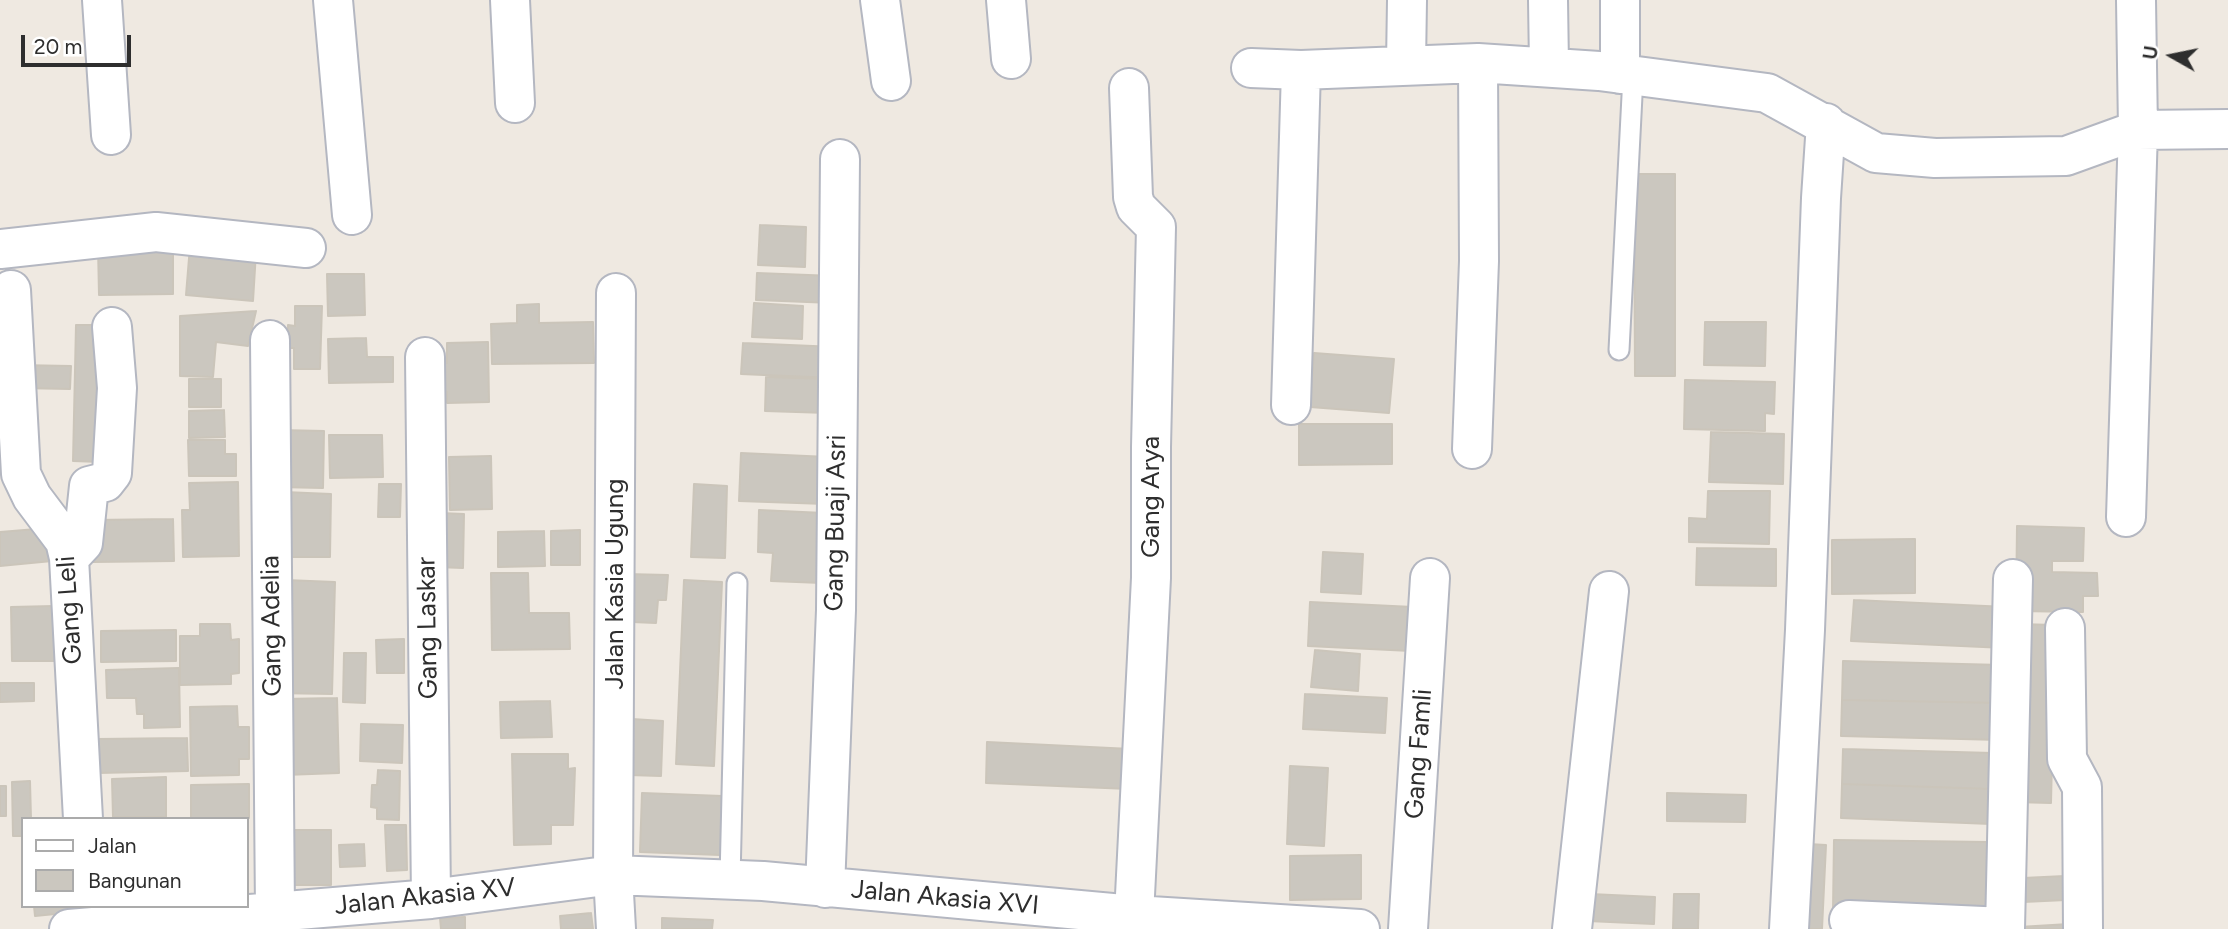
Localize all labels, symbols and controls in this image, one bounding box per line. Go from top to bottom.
scale bar [24,21,135,65]
north arrow [2137,21,2207,91]
text: 20 m [34,34,82,59]
text: U [2138,44,2163,61]
street label: Gang Buaji Asri [819,434,853,612]
street label: Gang Arya [1135,436,1167,558]
street label: Jalan Kasia Ugung [599,478,631,690]
street label: Gang Leli [51,555,89,665]
street label: Gang Adelia [255,555,289,697]
street label: Gang Laskar [411,556,445,700]
street label: Gang Famli [1399,688,1439,820]
legend [21,817,248,908]
text: Jalan [88,833,137,858]
text: Bangunan [88,868,181,893]
street label: Jalan Akasia XV [333,872,517,922]
street label: Jalan Akasia XVI [850,874,1040,922]

